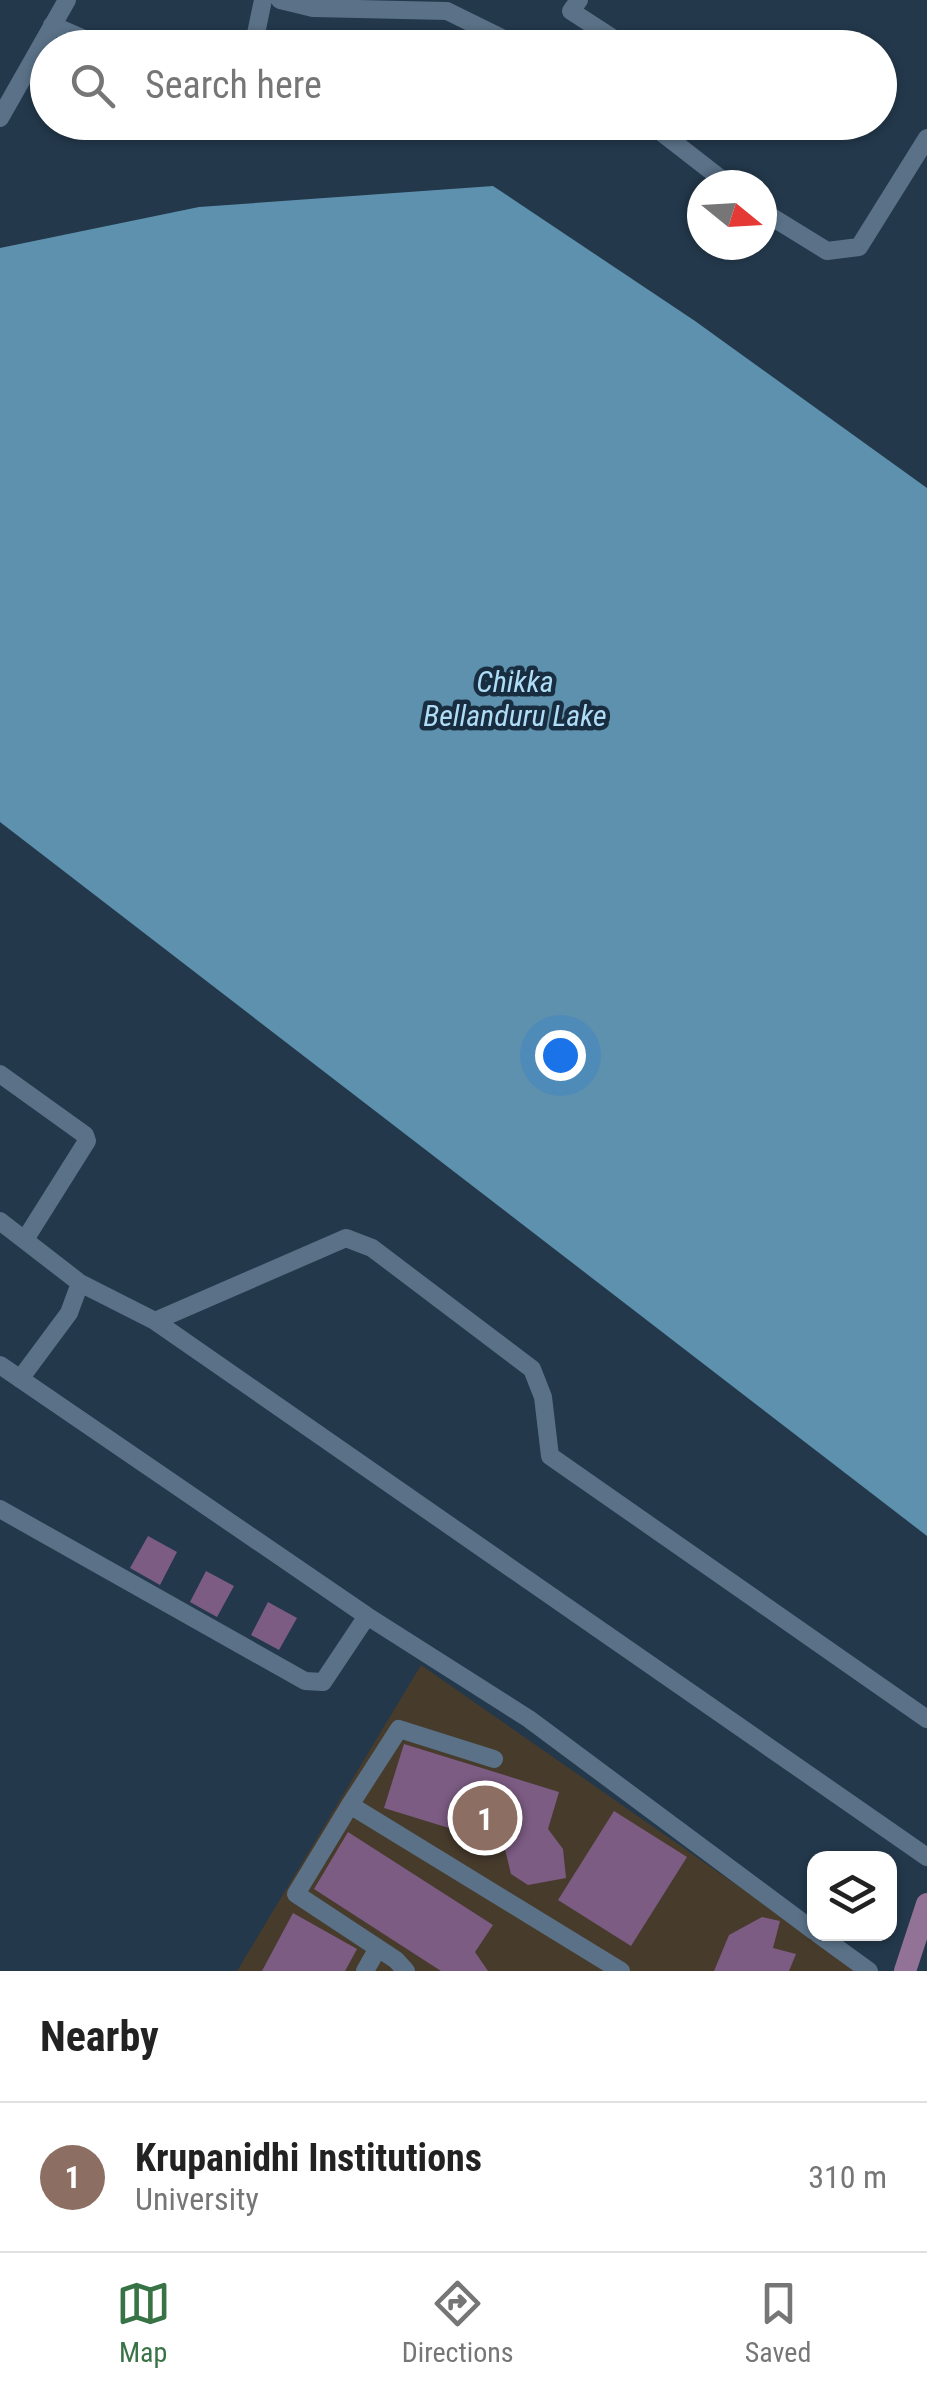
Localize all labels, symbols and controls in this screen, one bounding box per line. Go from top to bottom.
search box [30,30,897,140]
icon: search [65,58,120,113]
text: Search here [145,63,322,107]
north arrow [687,170,777,260]
water label: Chikka Bellanduru Lake [423,664,607,733]
your location [535,1030,586,1081]
pin: 1 [452,1780,518,1856]
map controls [807,1851,897,1941]
button: layers [807,1851,897,1941]
text: Nearby [40,2012,159,2061]
text: Krupanidhi Institutions [135,2136,482,2180]
text: 1 [64,2158,81,2196]
text: 310 m [808,2158,887,2196]
text: University [135,2180,259,2218]
tab: Map [116,2276,171,2369]
tab: Directions [402,2276,514,2369]
tab: Saved [745,2276,811,2369]

